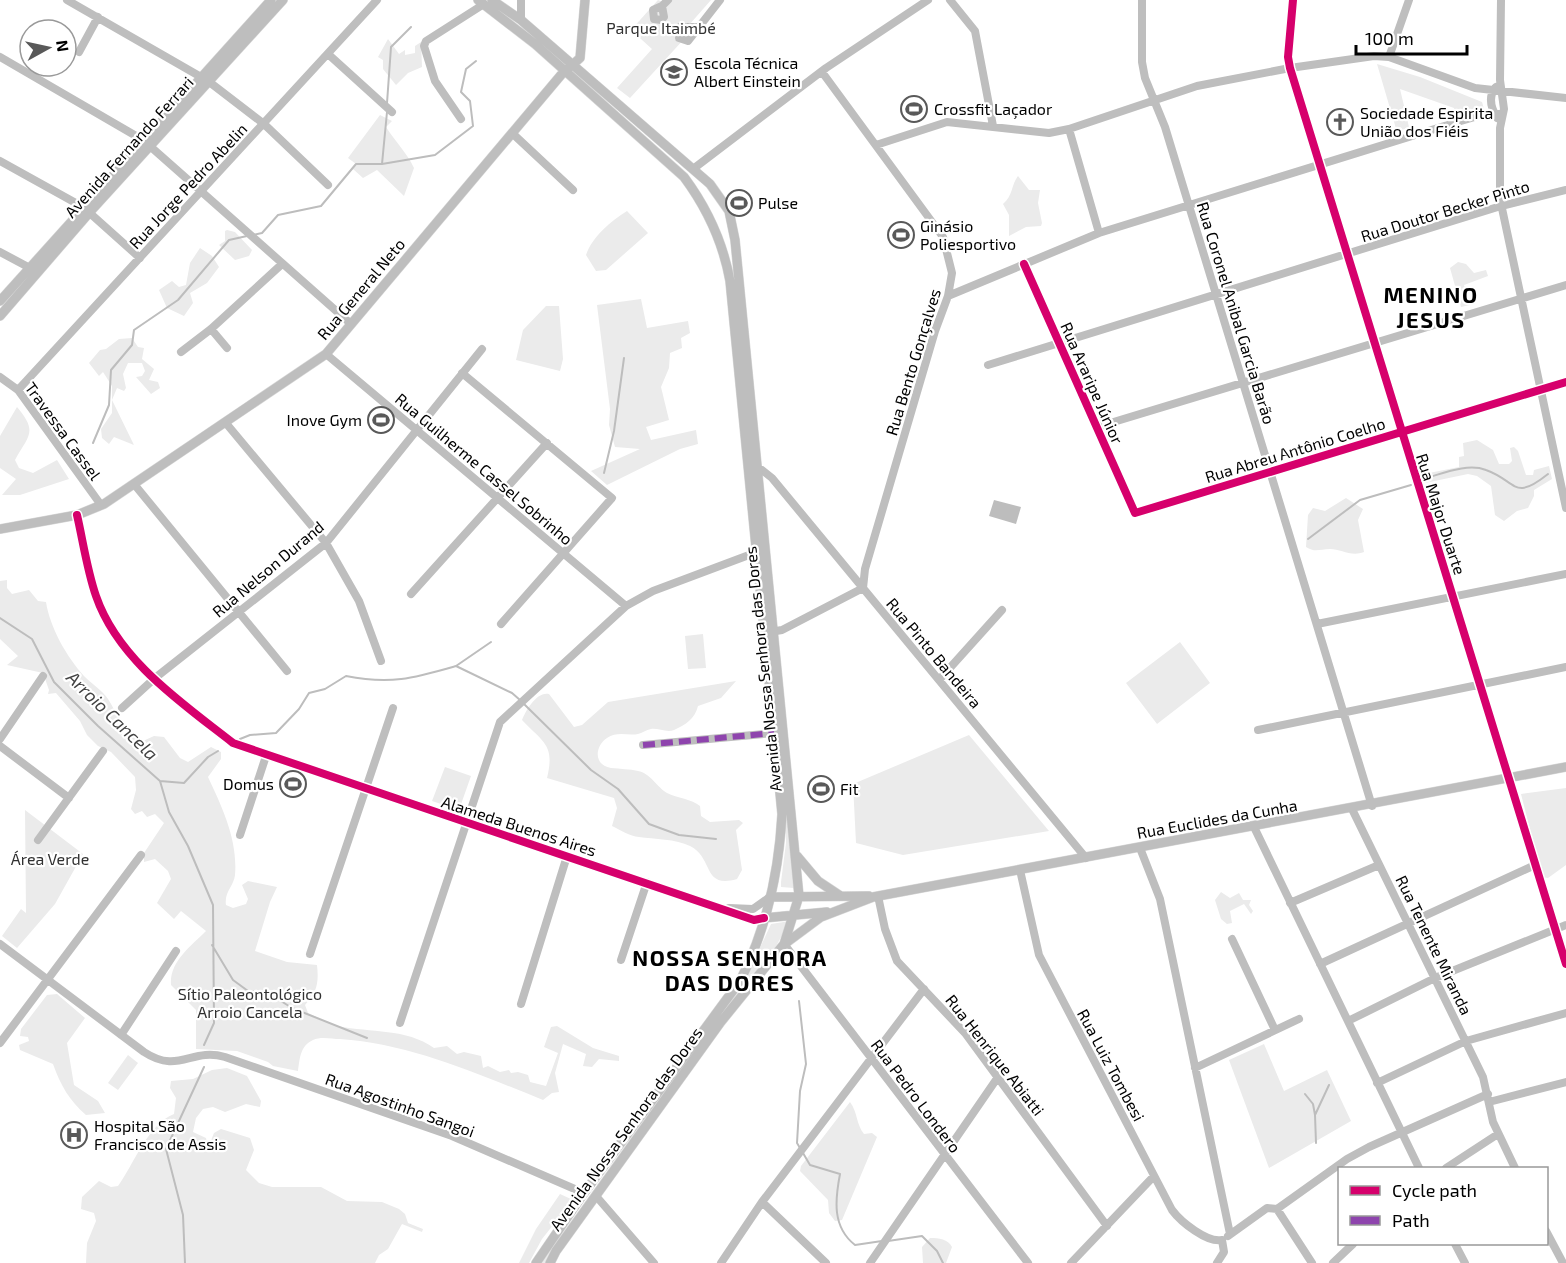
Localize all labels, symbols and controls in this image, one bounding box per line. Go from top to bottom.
north arrow [18,18,78,78]
park label: Parque Itaimbé [606,18,716,37]
scale bar [1356,18,1467,56]
text: 100 m [1365,27,1414,49]
text: N [53,39,74,53]
place label: Escola Técnica Albert Einstein [694,53,801,90]
school or university icon: Escola Técnica Albert Einstein [659,57,689,87]
street label: Avenida Fernando Ferrari [60,72,197,221]
sports icon: Crossfit Laçador [899,94,929,124]
place label: Crossfit Laçador [934,99,1053,119]
place label: Sociedade Espirita União dos Fiéis [1360,103,1493,140]
church icon: Sociedade Espirita União dos Fiéis [1325,107,1355,137]
street label: Rua Jorge Pedro Abelin [125,119,251,252]
street label: Rua Doutor Becker Pinto [1358,176,1532,245]
sports icon: Pulse [724,188,754,218]
place label: Pulse [758,193,798,212]
street label: Rua Coronel Anibal Garcia Barão [1194,199,1279,426]
place label: Ginásio Poliesportivo [920,216,1016,253]
sports icon: Ginásio Poliesportivo [886,220,916,250]
street label: Rua General Neto [313,234,408,343]
district label: MENINO JESUS [1383,281,1479,332]
street label: Rua Bento Gonçalves [881,286,945,438]
street label: Rua Araripe Júnior [1057,319,1128,447]
street label: Travessa Cassel [22,378,105,483]
street label: Rua Guilherme Cassel Sobrinho [392,389,577,548]
sports icon: Inove Gym [366,405,396,435]
place label: Inove Gym [286,410,362,429]
street label: Rua Abreu Antônio Coelho [1202,413,1387,486]
street label: Rua Major Duarte [1412,451,1470,577]
street label: Rua Nelson Durand [208,517,327,621]
street label: Avenida Nossa Senhora das Dores [740,545,785,793]
street label: Rua Pinto Bandeira [883,594,986,712]
water label: Arroio Cancela [62,665,163,764]
sports icon: Domus [278,769,308,799]
place label: Domus [223,774,274,793]
sports icon: Fit [806,774,836,804]
place label: Fit [840,779,859,798]
street label: Alameda Buenos Aires [439,791,599,860]
street label: Rua Euclides da Cunha [1135,795,1299,842]
park label: Área Verde [11,849,89,868]
street label: Rua Tenente Miranda [1392,872,1477,1018]
district label: NOSSA SENHORA DAS DORES [632,944,828,995]
park label: Sítio Paleontológico Arroio Cancela [178,984,322,1021]
street label: Rua Henrique Abiatti [942,990,1049,1119]
street label: Rua Luiz Tombesi [1074,1005,1149,1124]
street label: Avenida Nossa Senhora das Dores [545,1023,706,1234]
street label: Rua Pedro Londero [868,1035,965,1156]
street label: Rua Agostinho Sangoi [323,1069,477,1140]
place label: Hospital São Francisco de Assis [94,1116,226,1153]
hospital icon: Hospital São Francisco de Assis [59,1120,89,1150]
legend [1338,1167,1548,1245]
text: Cycle path [1392,1179,1477,1201]
text: Path [1392,1209,1430,1231]

